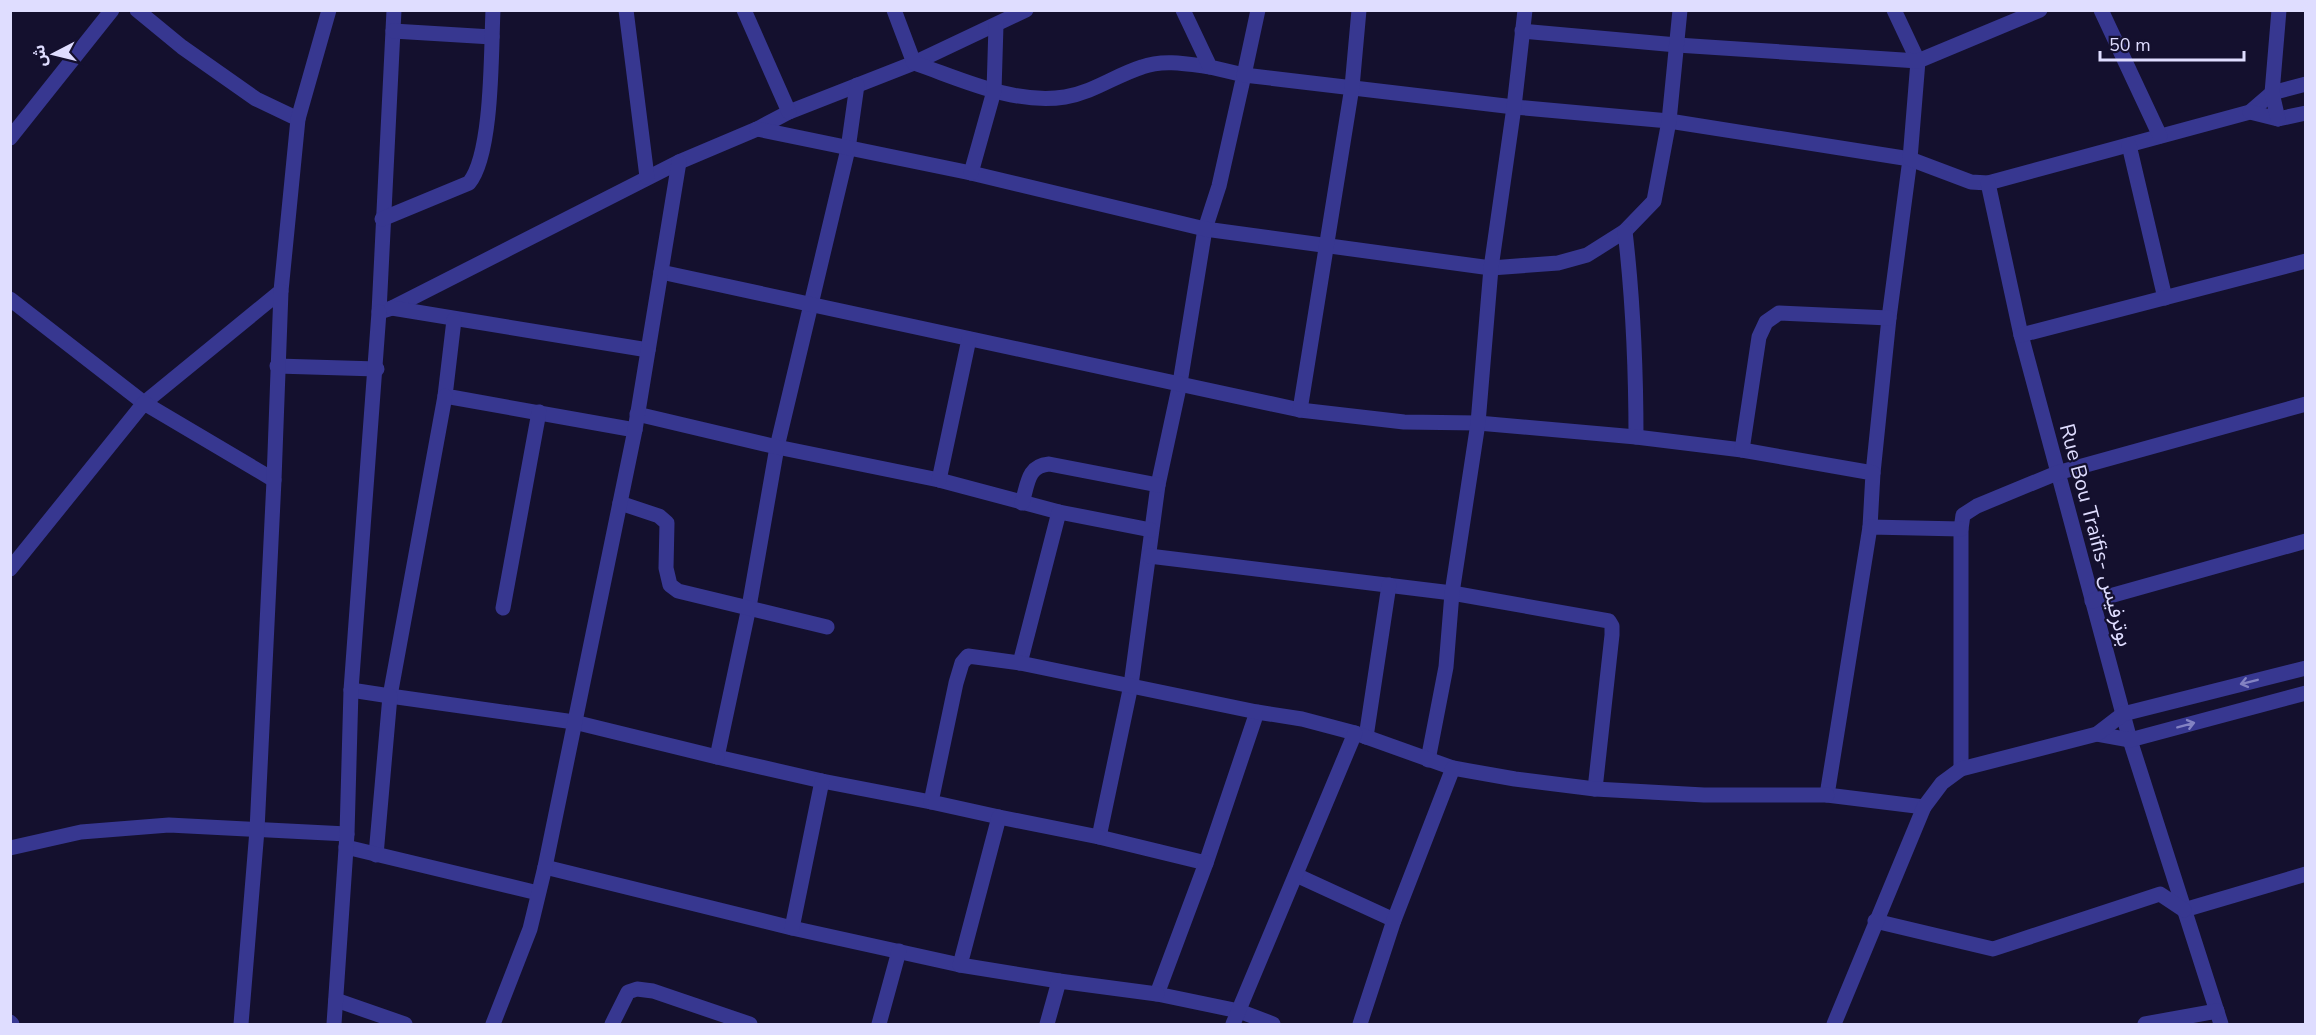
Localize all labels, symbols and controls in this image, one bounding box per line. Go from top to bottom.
north arrow [24,24,84,84]
scale bar [2100,24,2244,62]
text: 50 m [2109,33,2151,57]
text: ش [28,43,52,68]
street label: Rue Bou Traifis- بوترفيس [2053,421,2139,649]
one-way arrow [2240,677,2259,688]
one-way arrow [2176,719,2195,730]

